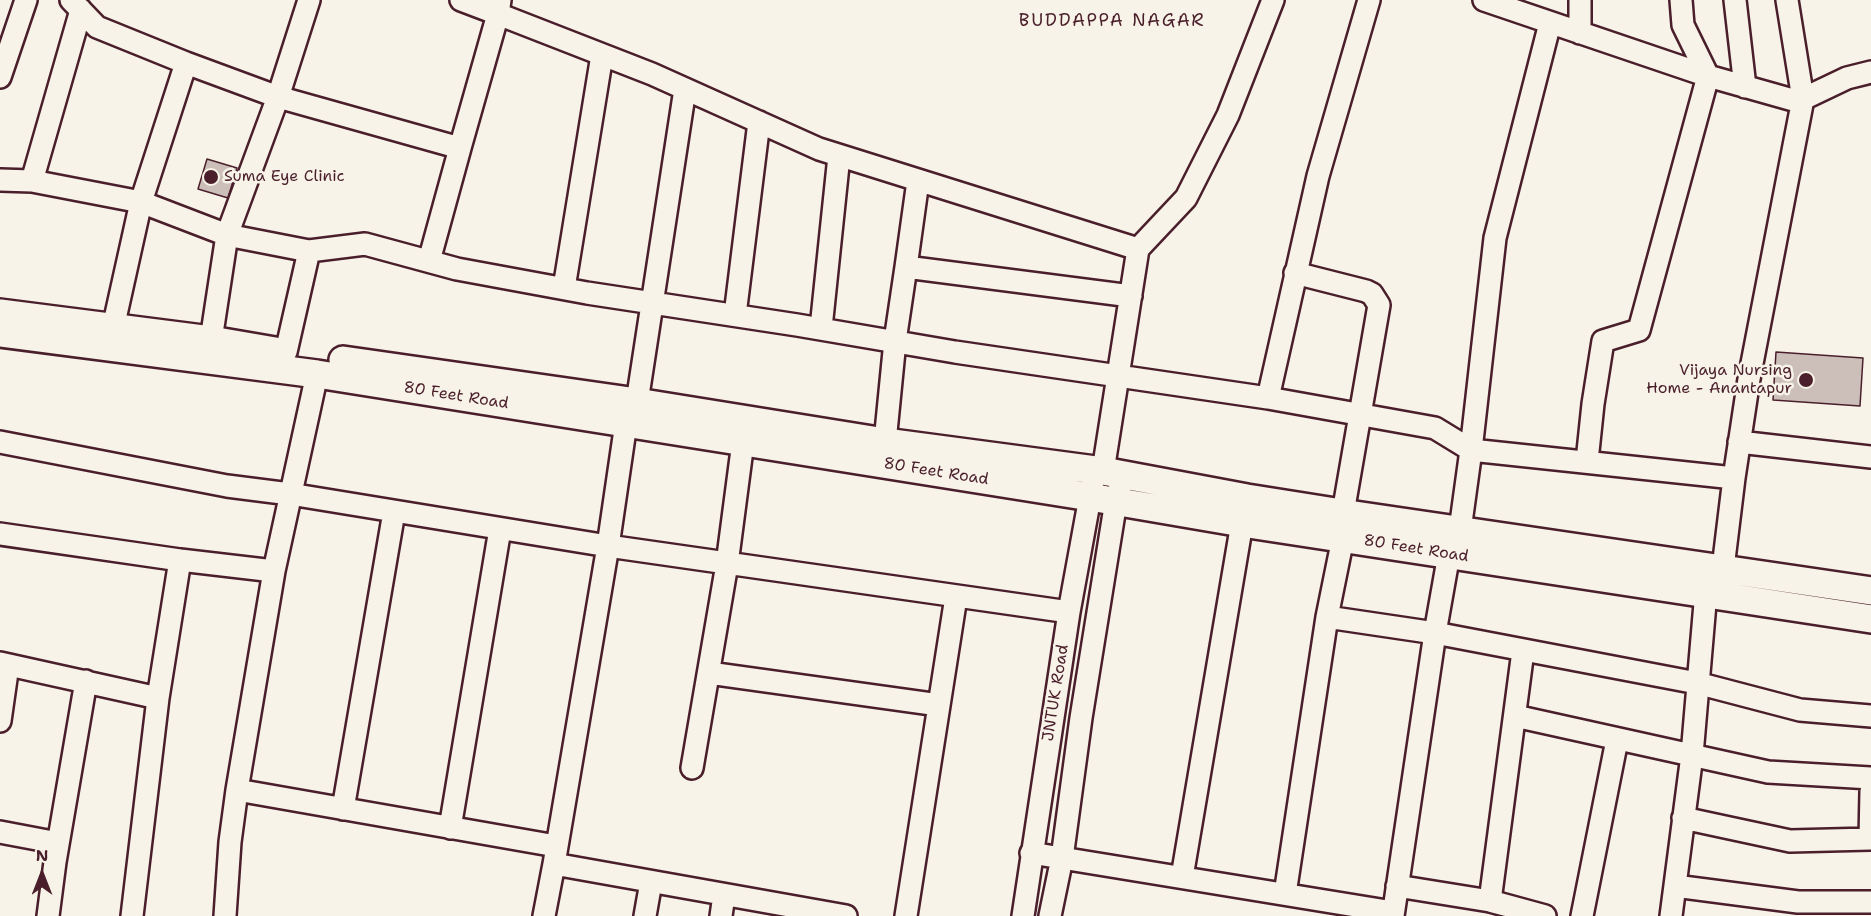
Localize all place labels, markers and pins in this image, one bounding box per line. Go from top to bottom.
place label: Suma Eye Clinic [224,167,345,187]
marker: Suma Eye Clinic [202,168,220,186]
place label: Vijaya Nursing Home - Anantapur [1646,361,1792,399]
marker: Vijaya Nursing Home - Anantapur [1797,371,1815,389]

